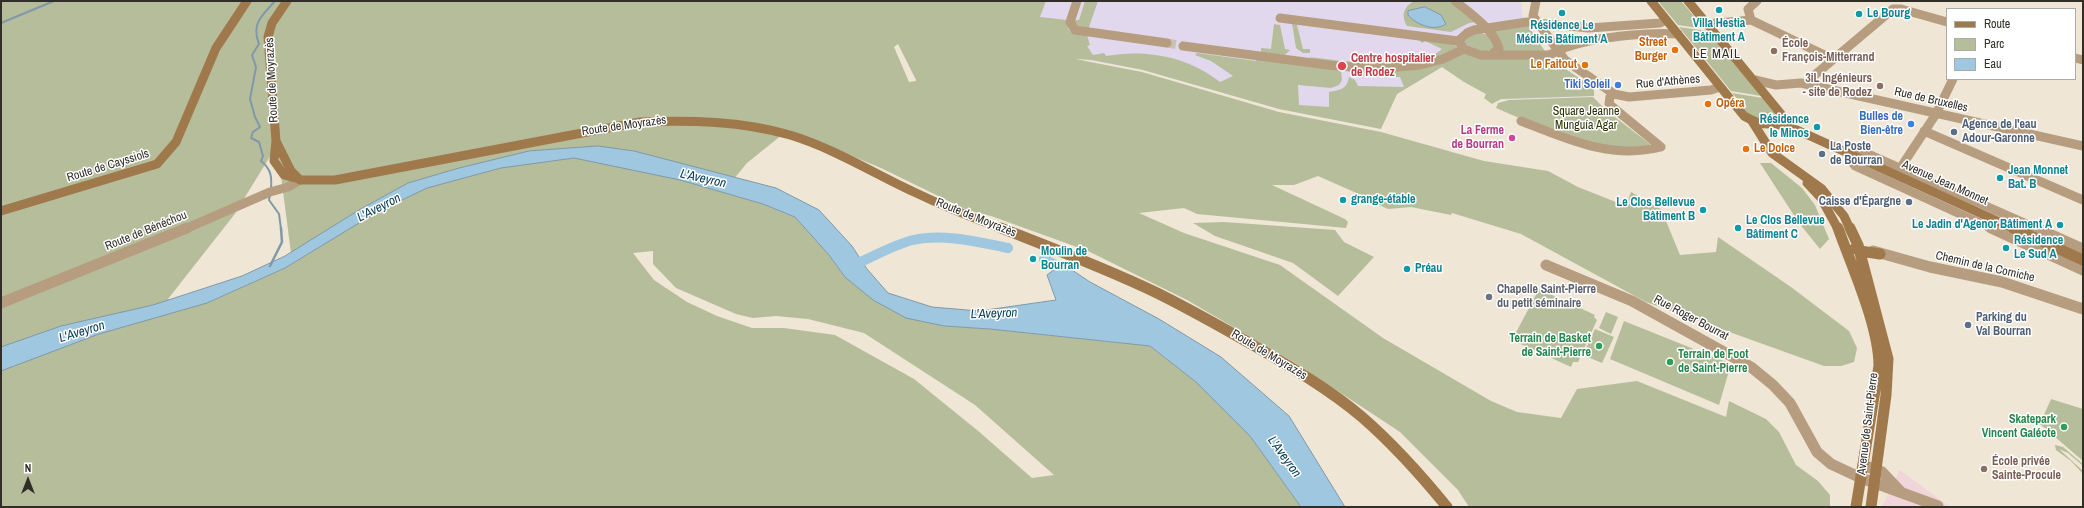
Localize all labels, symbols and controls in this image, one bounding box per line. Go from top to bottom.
marker: Villa Hestia Bâtiment A [1714,5,1724,15]
place label: Le Bourg [1867,7,1910,21]
marker: Résidence Le Médicis Bâtiment A [1557,8,1567,18]
legend [1946,8,2076,80]
marker: Le Bourg [1854,9,1864,19]
text: Route [1984,16,2010,32]
place label: Villa Hestia Bâtiment A [1693,17,1745,45]
place label: Résidence Le Médicis Bâtiment A [1517,19,1607,47]
place label: Street Burger [1635,36,1667,64]
text: Parc [1984,36,2004,52]
street label: Route de Moyrazès [263,37,281,123]
place label: École François-Mitterrand [1782,37,1874,65]
marker: Street Burger [1670,45,1680,55]
marker: École François-Mitterrand [1769,46,1779,56]
district label: LE MAIL [1693,47,1741,63]
place label: Centre hospitalier de Rodez [1351,52,1435,80]
text: Eau [1984,56,2002,72]
place label: Le Faitout [1530,58,1577,72]
marker: Centre hospitalier de Rodez [1336,60,1348,72]
marker: Le Faitout [1580,60,1590,70]
street label: Rue d'Athènes [1635,72,1701,92]
place label: 3iL Ingénieurs - site de Rodez [1803,72,1872,100]
place label: Tiki Soleil [1564,78,1610,92]
marker: Tiki Soleil [1613,80,1623,90]
marker: 3iL Ingénieurs - site de Rodez [1875,81,1885,91]
street label: Rue de Bruxelles [1893,85,1969,115]
place label: Opéra [1716,97,1744,111]
marker: Opéra [1703,99,1713,109]
park label: Square Jeanne Munguía Agar [1553,105,1619,133]
place label: Bulles de Bien-être [1859,110,1903,138]
street label: Route de Moyrazès [581,113,667,139]
place label: Résidence le Minos [1760,113,1809,141]
place label: Agence de l'eau Adour-Garonne [1962,118,2037,146]
marker: Bulles de Bien-être [1906,119,1916,129]
marker: Résidence le Minos [1812,122,1822,132]
place label: La Ferme de Bourran [1452,124,1504,152]
marker: Agence de l'eau Adour-Garonne [1949,127,1959,137]
marker: La Ferme de Bourran [1507,133,1517,143]
place label: La Poste de Bourran [1830,140,1882,168]
place label: Le Dolce [1754,142,1795,156]
marker: Le Dolce [1741,144,1751,154]
street label: Route de Cayssiols [65,147,151,185]
marker: La Poste de Bourran [1817,149,1827,159]
street label: Avenue Jean Monnet [1900,158,1990,208]
place label: Jean Monnet Bat. B [2008,164,2068,192]
water label: L'Aveyron [678,166,728,192]
marker: Jean Monnet Bat. B [1995,173,2005,183]
water label: L'Aveyron [355,190,403,226]
place label: grange-étable [1351,193,1416,207]
street label: Route de Moyrazès [934,195,1018,241]
marker: grange-étable [1338,195,1348,205]
place label: Caisse d'Épargne [1819,195,1901,209]
place label: Le Clos Bellevue Bâtiment B [1616,196,1695,224]
marker: Caisse d'Épargne [1904,197,1914,207]
marker: Le Clos Bellevue Bâtiment B [1698,205,1708,215]
street label: Route de Bénéchou [103,208,189,254]
place label: Le Clos Bellevue Bâtiment C [1746,214,1825,242]
place label: Le Jadin d'Agenor Bâtiment A [1912,218,2052,232]
marker: Le Jadin d'Agenor Bâtiment A [2055,220,2065,230]
marker: Le Clos Bellevue Bâtiment C [1733,223,1743,233]
place label: Résidence Le Sud A [2014,234,2063,262]
marker: Résidence Le Sud A [2001,243,2011,253]
place label: Moulin de Bourran [1041,245,1087,273]
street label: Chemin de la Corniche [1934,249,2036,285]
marker: Moulin de Bourran [1028,254,1038,264]
place label: Préau [1415,262,1442,276]
marker: Préau [1402,264,1412,274]
place label: Chapelle Saint-Pierre du petit séminaire [1497,283,1596,311]
marker: Chapelle Saint-Pierre du petit séminaire [1484,292,1494,302]
street label: Rue Roger Bourrat [1651,292,1731,344]
water label: L'Aveyron [970,305,1018,323]
place label: Parking du Val Bourran [1976,311,2031,339]
water label: L'Aveyron [57,318,107,346]
marker: Parking du Val Bourran [1963,320,1973,330]
street label: Route de Moyrazès [1229,327,1309,383]
place label: Terrain de Basket de Saint-Pierre [1509,332,1591,360]
marker: Terrain de Basket de Saint-Pierre [1594,341,1604,351]
place label: Terrain de Foot de Saint-Pierre [1678,348,1748,376]
marker: Terrain de Foot de Saint-Pierre [1665,357,1675,367]
street label: Avenue de Saint-Pierre [1855,372,1881,476]
place label: Skatepark Vincent Galéote [1982,413,2056,441]
marker: Skatepark Vincent Galéote [2059,422,2069,432]
water label: L'Aveyron [1264,433,1304,481]
place label: École privée Sainte-Procule [1992,455,2061,483]
north arrow [8,460,48,500]
text: N [25,461,31,475]
marker: École privée Sainte-Procule [1979,464,1989,474]

